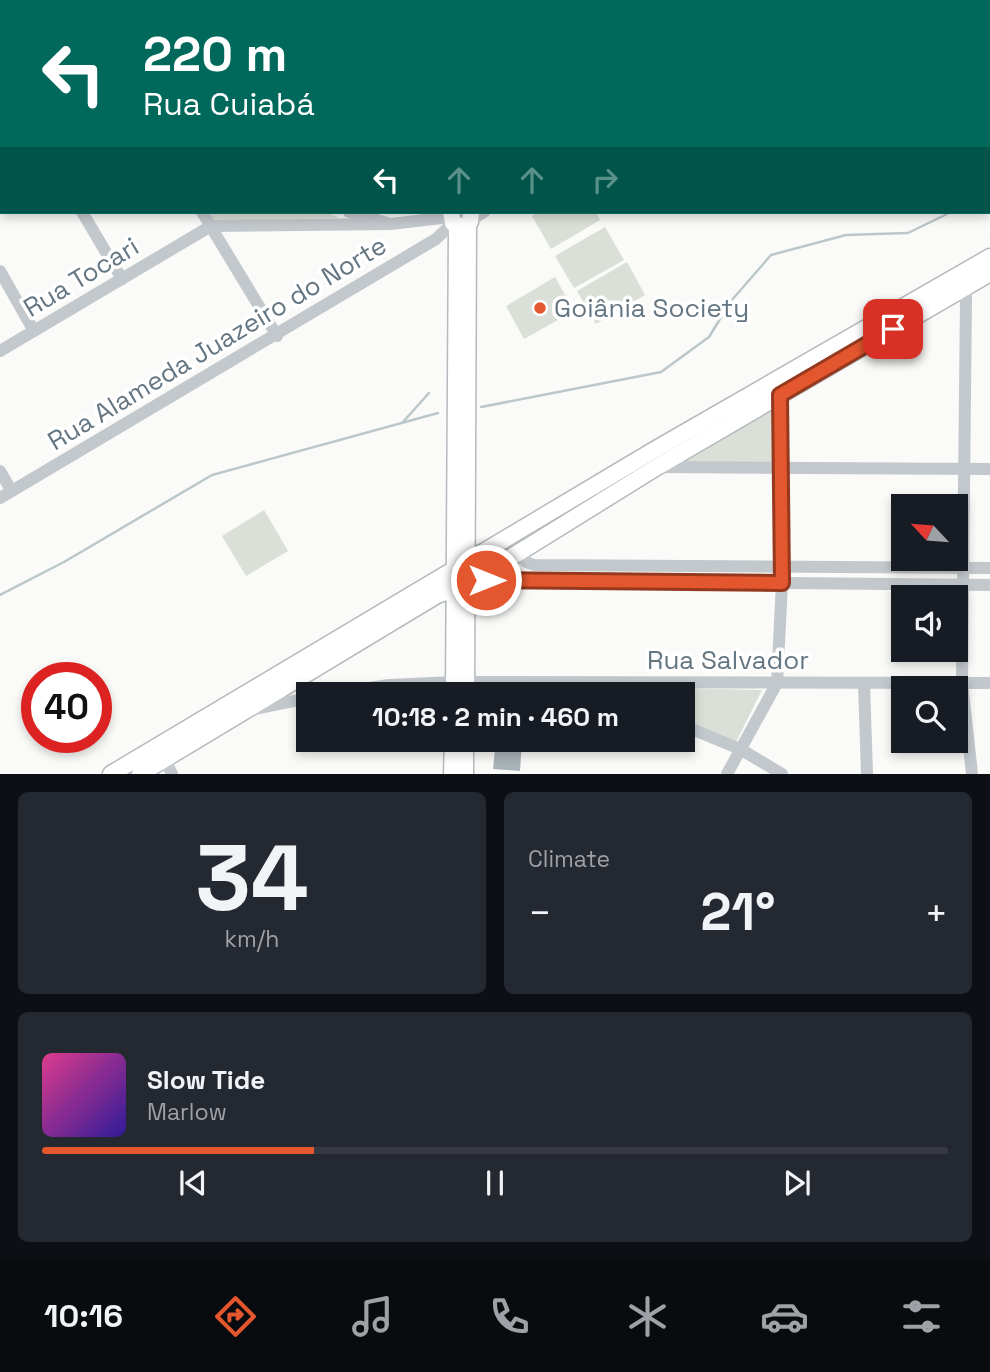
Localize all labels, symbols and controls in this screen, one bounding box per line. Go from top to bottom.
text: 220 m [143,23,287,85]
icon: left [28,28,119,119]
text: Rua Cuiabá [143,84,315,124]
icon: left [367,161,405,199]
icon: ahead [440,161,478,199]
icon: ahead [513,161,551,199]
icon: right [586,161,624,199]
street label: Rua Alameda Juazeiro do Norte [41,228,393,458]
street label: Rua Tocari [17,229,145,325]
place label: Goiânia Society [554,291,749,325]
pin [863,299,923,359]
marker: Goiânia Society [532,300,548,316]
icon: arrive [874,310,912,348]
north arrow [891,494,968,570]
map controls [891,494,968,753]
position arrow [449,543,523,617]
button: sound [891,585,968,662]
street label: Rua Salvador [647,643,809,677]
speed limit sign: 40 [21,662,112,753]
button: search [891,676,968,753]
text: 10:18 · 2 min · 460 m [372,700,619,734]
text: 34 [195,820,309,937]
text: Climate [528,844,610,874]
text: 21° [701,879,775,945]
text: − [528,889,552,937]
text: + [924,889,948,937]
text: km/h [225,924,279,954]
text: Slow Tide [147,1063,265,1097]
text: Marlow [147,1097,227,1127]
icon: previous [174,1164,212,1202]
icon: pause [476,1164,514,1202]
icon: next [778,1164,816,1202]
icon: directions [211,1292,260,1341]
icon: music [348,1292,397,1341]
icon: phone [485,1292,534,1341]
icon: climate [623,1292,672,1341]
icon: car [760,1292,809,1341]
icon: filters [897,1292,946,1341]
text: 10:16 [44,1296,123,1336]

